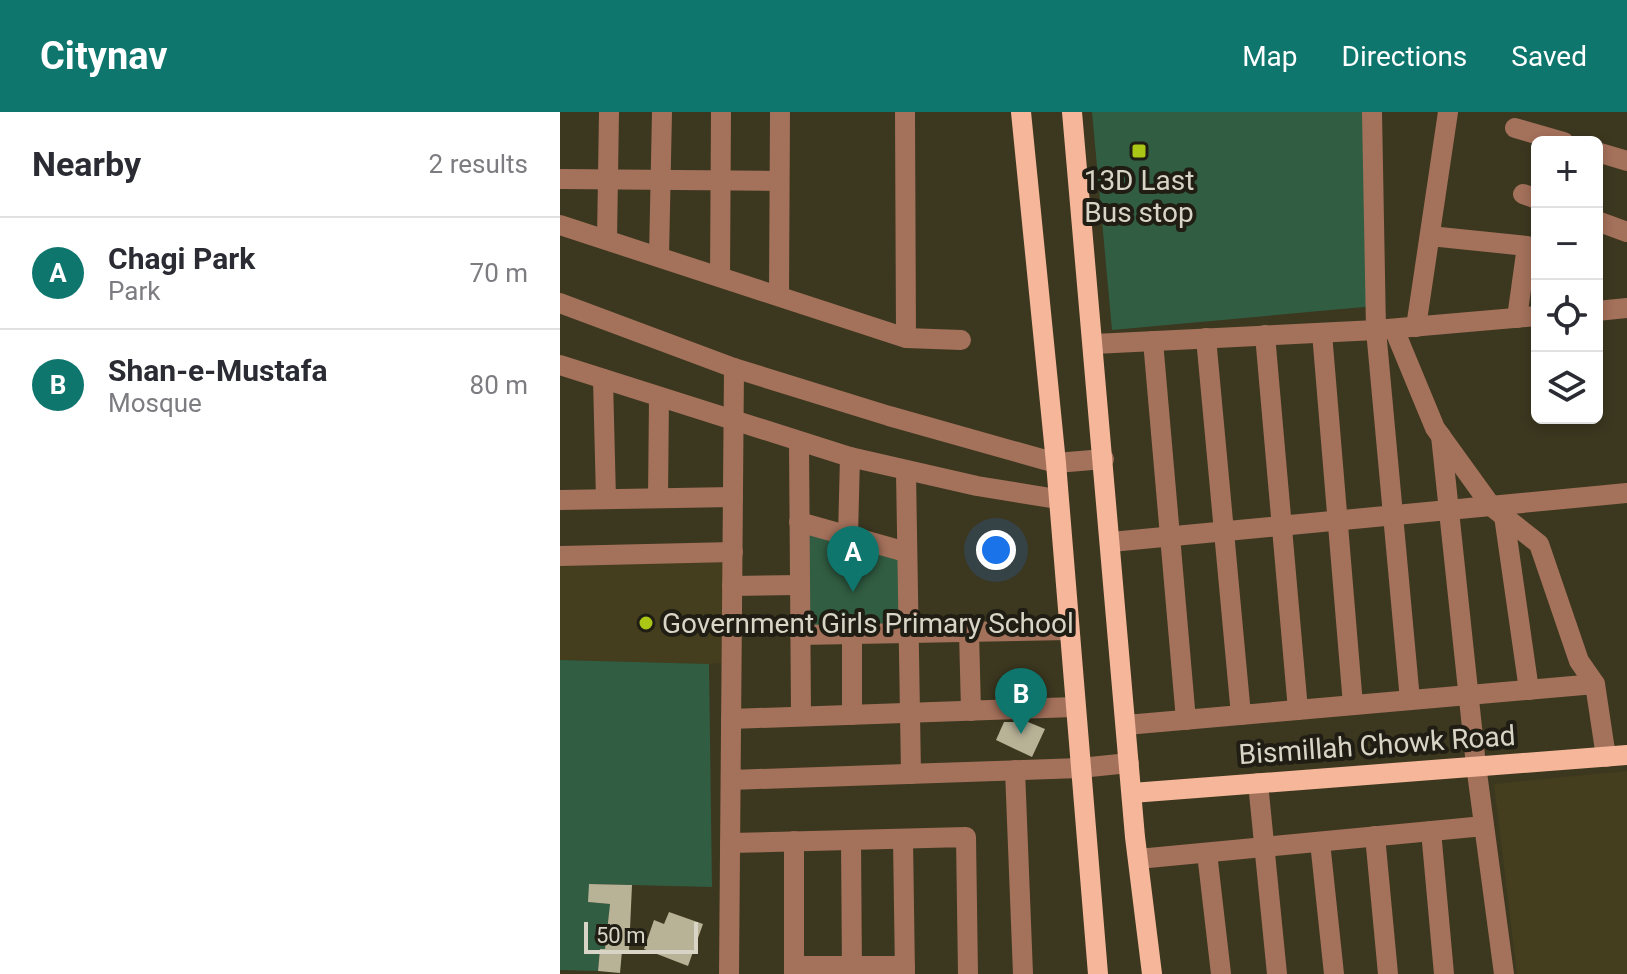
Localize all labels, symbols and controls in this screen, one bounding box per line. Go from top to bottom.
text: Citynav [40,34,168,78]
text: Map [1242,40,1298,73]
text: Directions [1342,40,1467,73]
text: Saved [1511,40,1587,73]
map controls [1531,136,1603,424]
button: + [1531,136,1603,208]
marker: 13D Last Bus stop [1130,142,1148,160]
text: Nearby [32,144,141,184]
text: 2 results [429,149,528,179]
place label: 13D Last Bus stop [1084,164,1194,229]
button: − [1531,208,1603,280]
text: Chagi Park [108,241,255,276]
text: A [49,258,67,288]
text: 70 m [470,258,528,288]
text: Park [108,276,160,306]
button: locate [1531,280,1603,352]
button: layers [1531,352,1603,424]
text: Shan-e-Mustafa [108,353,327,388]
text: B [50,370,66,400]
text: 80 m [470,370,528,400]
text: Mosque [108,388,202,418]
pin: A [827,526,879,592]
your location [976,530,1016,570]
place label: Government Girls Primary School [662,607,1074,640]
marker: Government Girls Primary School [637,614,655,632]
pin: B [995,668,1047,734]
street label: Bismillah Chowk Road [1238,719,1516,771]
scale bar [584,918,698,954]
text: 50 m [596,923,645,948]

